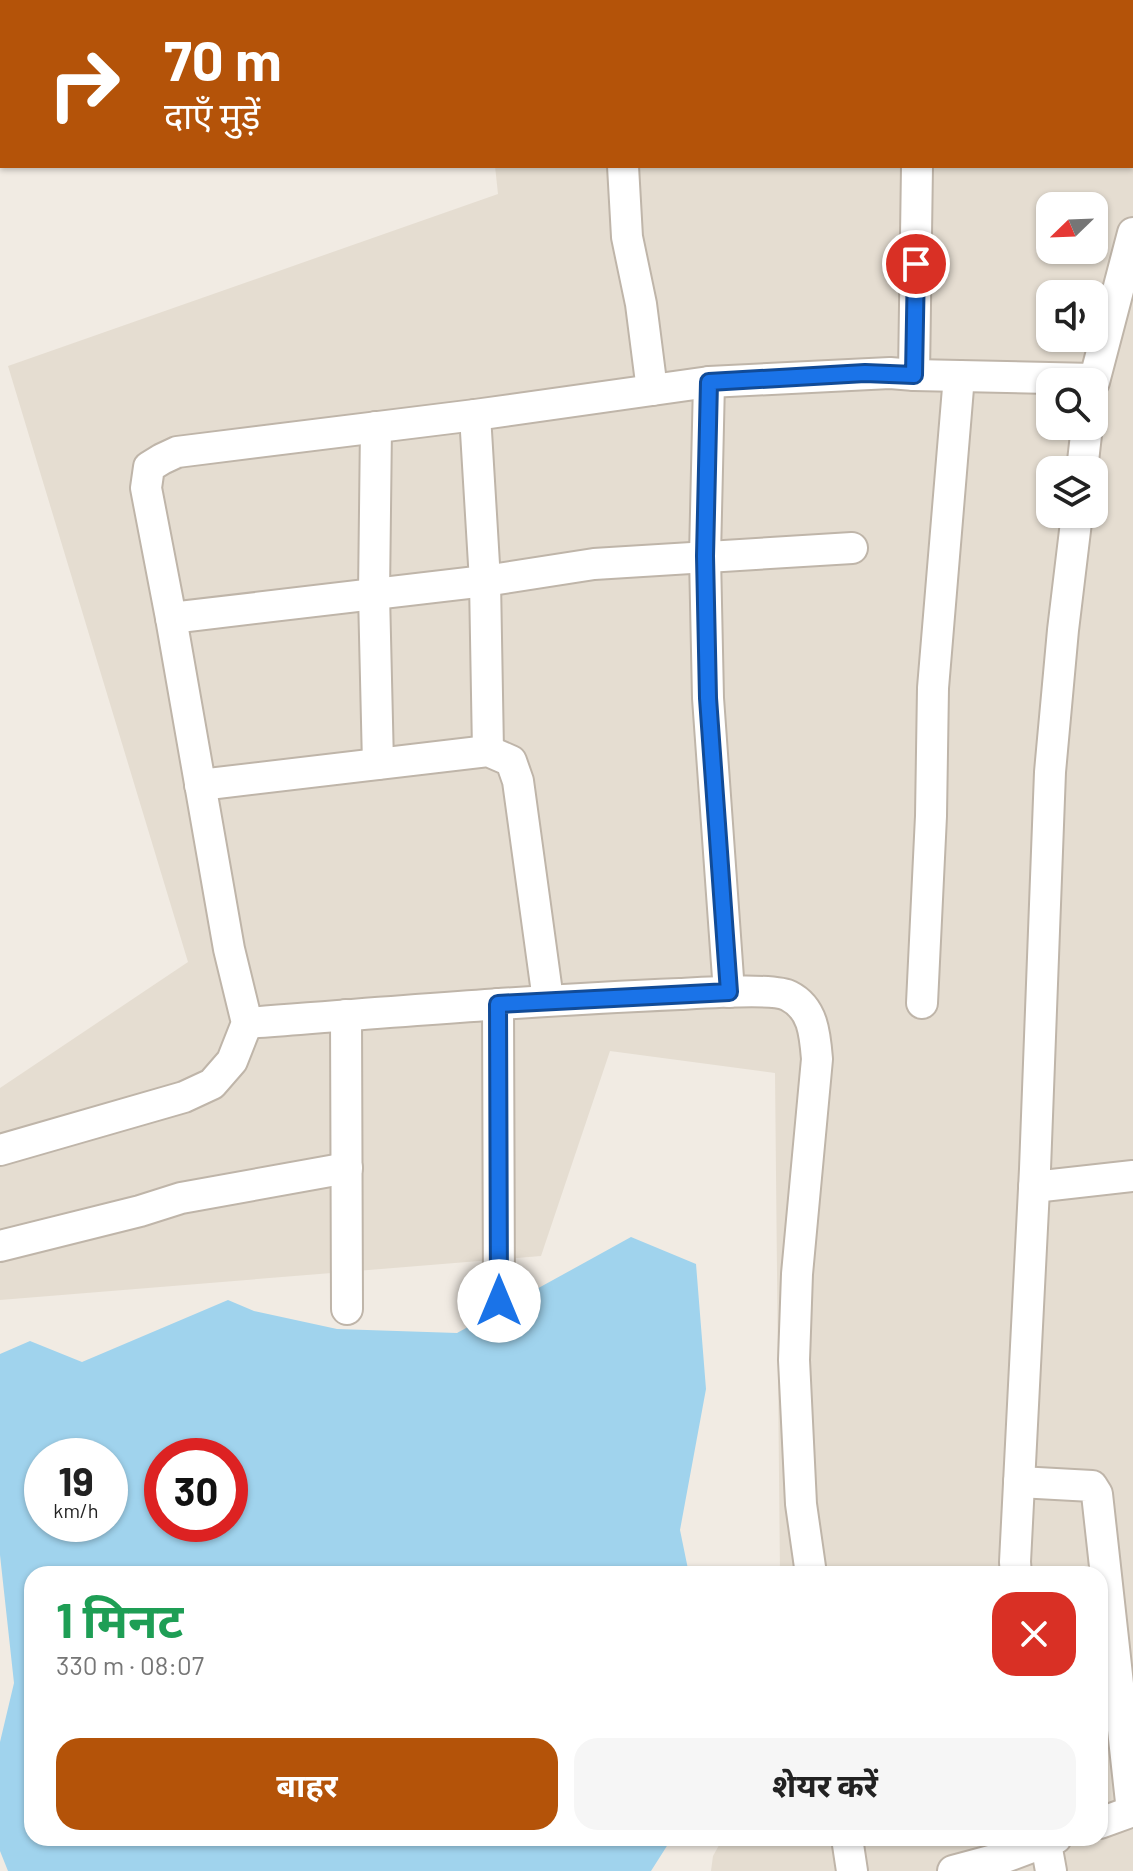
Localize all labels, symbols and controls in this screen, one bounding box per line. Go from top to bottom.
text: 70 m [164,25,282,92]
icon: right [32,32,136,136]
text: दाएँ मुड़ें [164,93,260,136]
north arrow [1036,192,1108,264]
map controls [1036,192,1108,528]
pin [882,230,950,298]
icon: arrive [894,242,938,286]
button: sound [1036,280,1108,352]
button: search [1036,368,1108,440]
button: layers [1036,456,1108,528]
position arrow [457,1259,541,1343]
speed limit sign: 30 [144,1438,248,1542]
text: 19 [58,1456,94,1504]
text: km/h [53,1498,99,1522]
text: 1 मिनट [56,1590,183,1648]
button: close [992,1592,1076,1676]
text: 330 m · 08:07 [56,1649,204,1680]
button: बाहर [56,1738,558,1830]
button: शेयर करें [574,1738,1076,1830]

